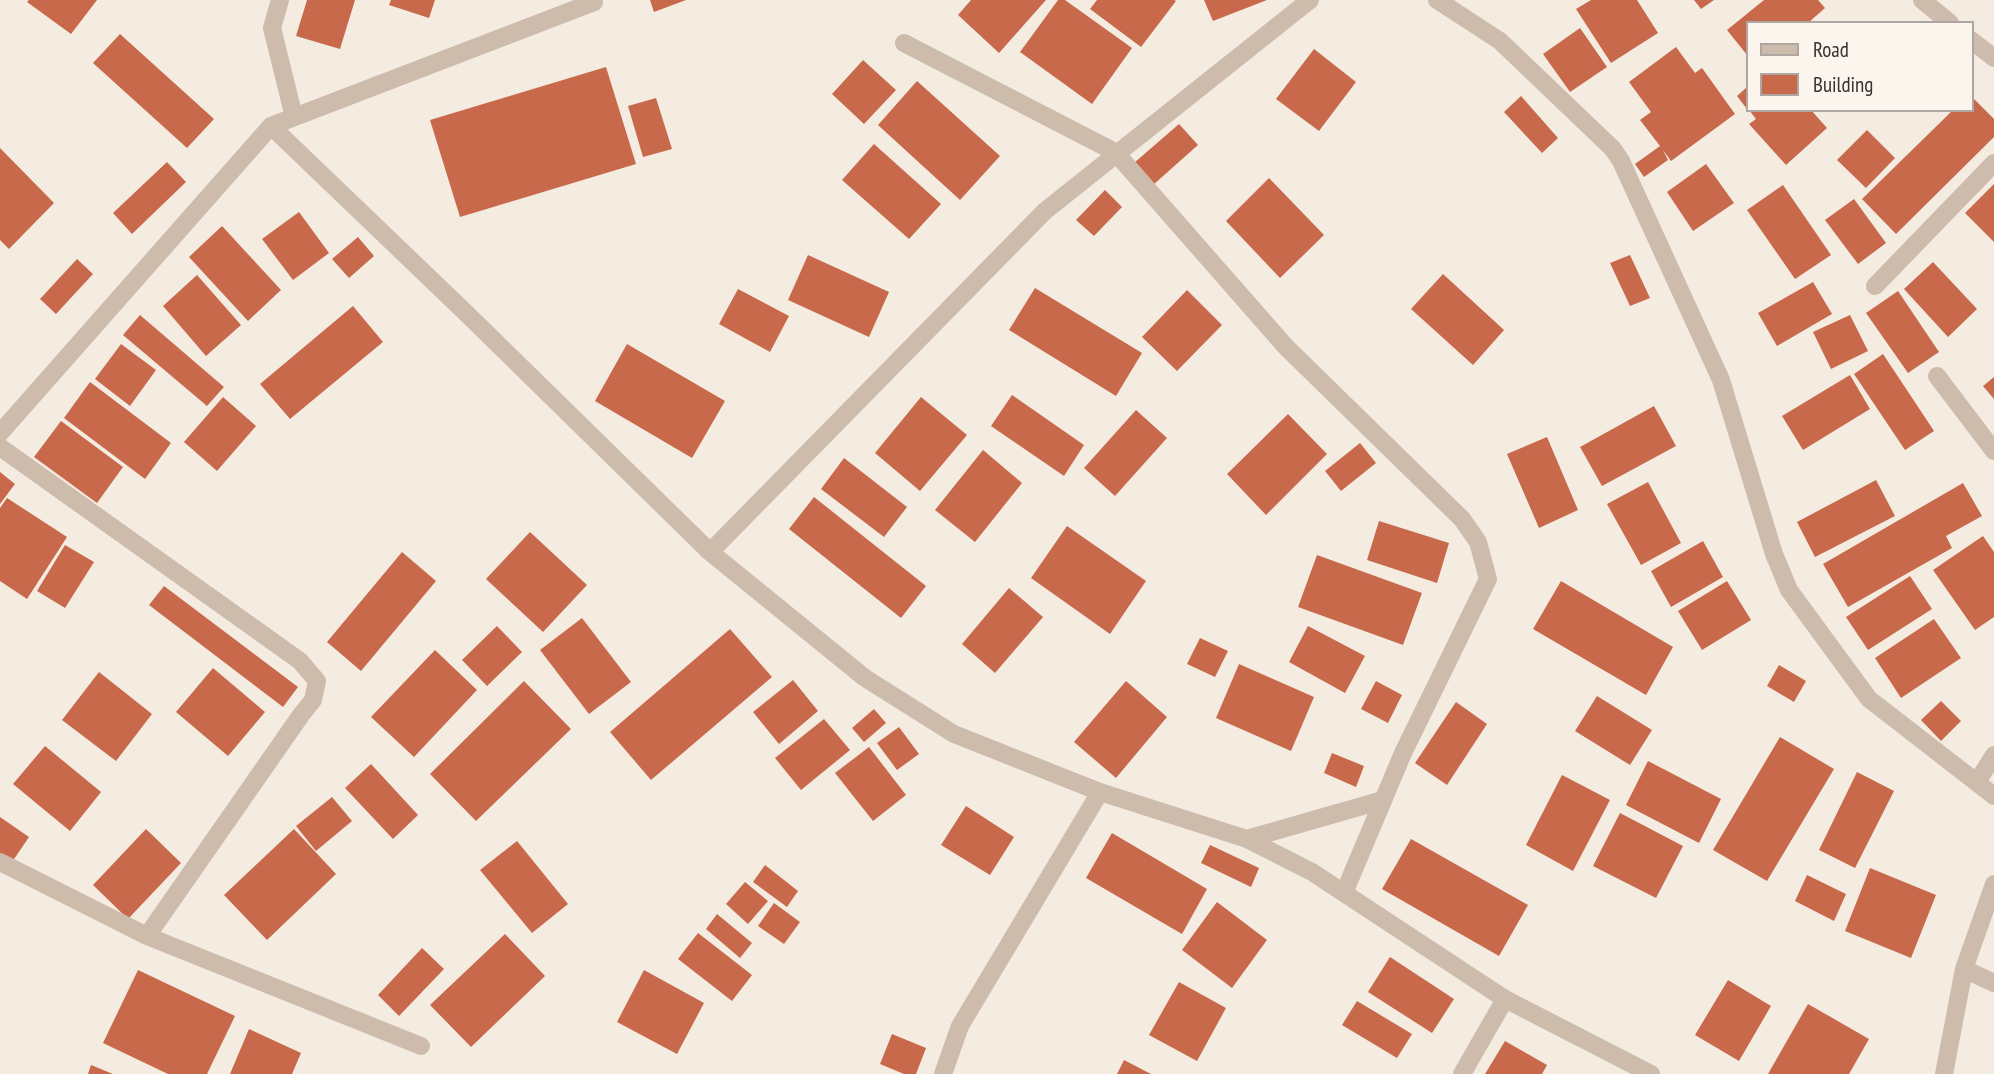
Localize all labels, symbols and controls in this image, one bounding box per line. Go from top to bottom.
legend [1745,21,1973,112]
text: Road [1813,36,1849,63]
text: Building [1813,71,1873,98]

